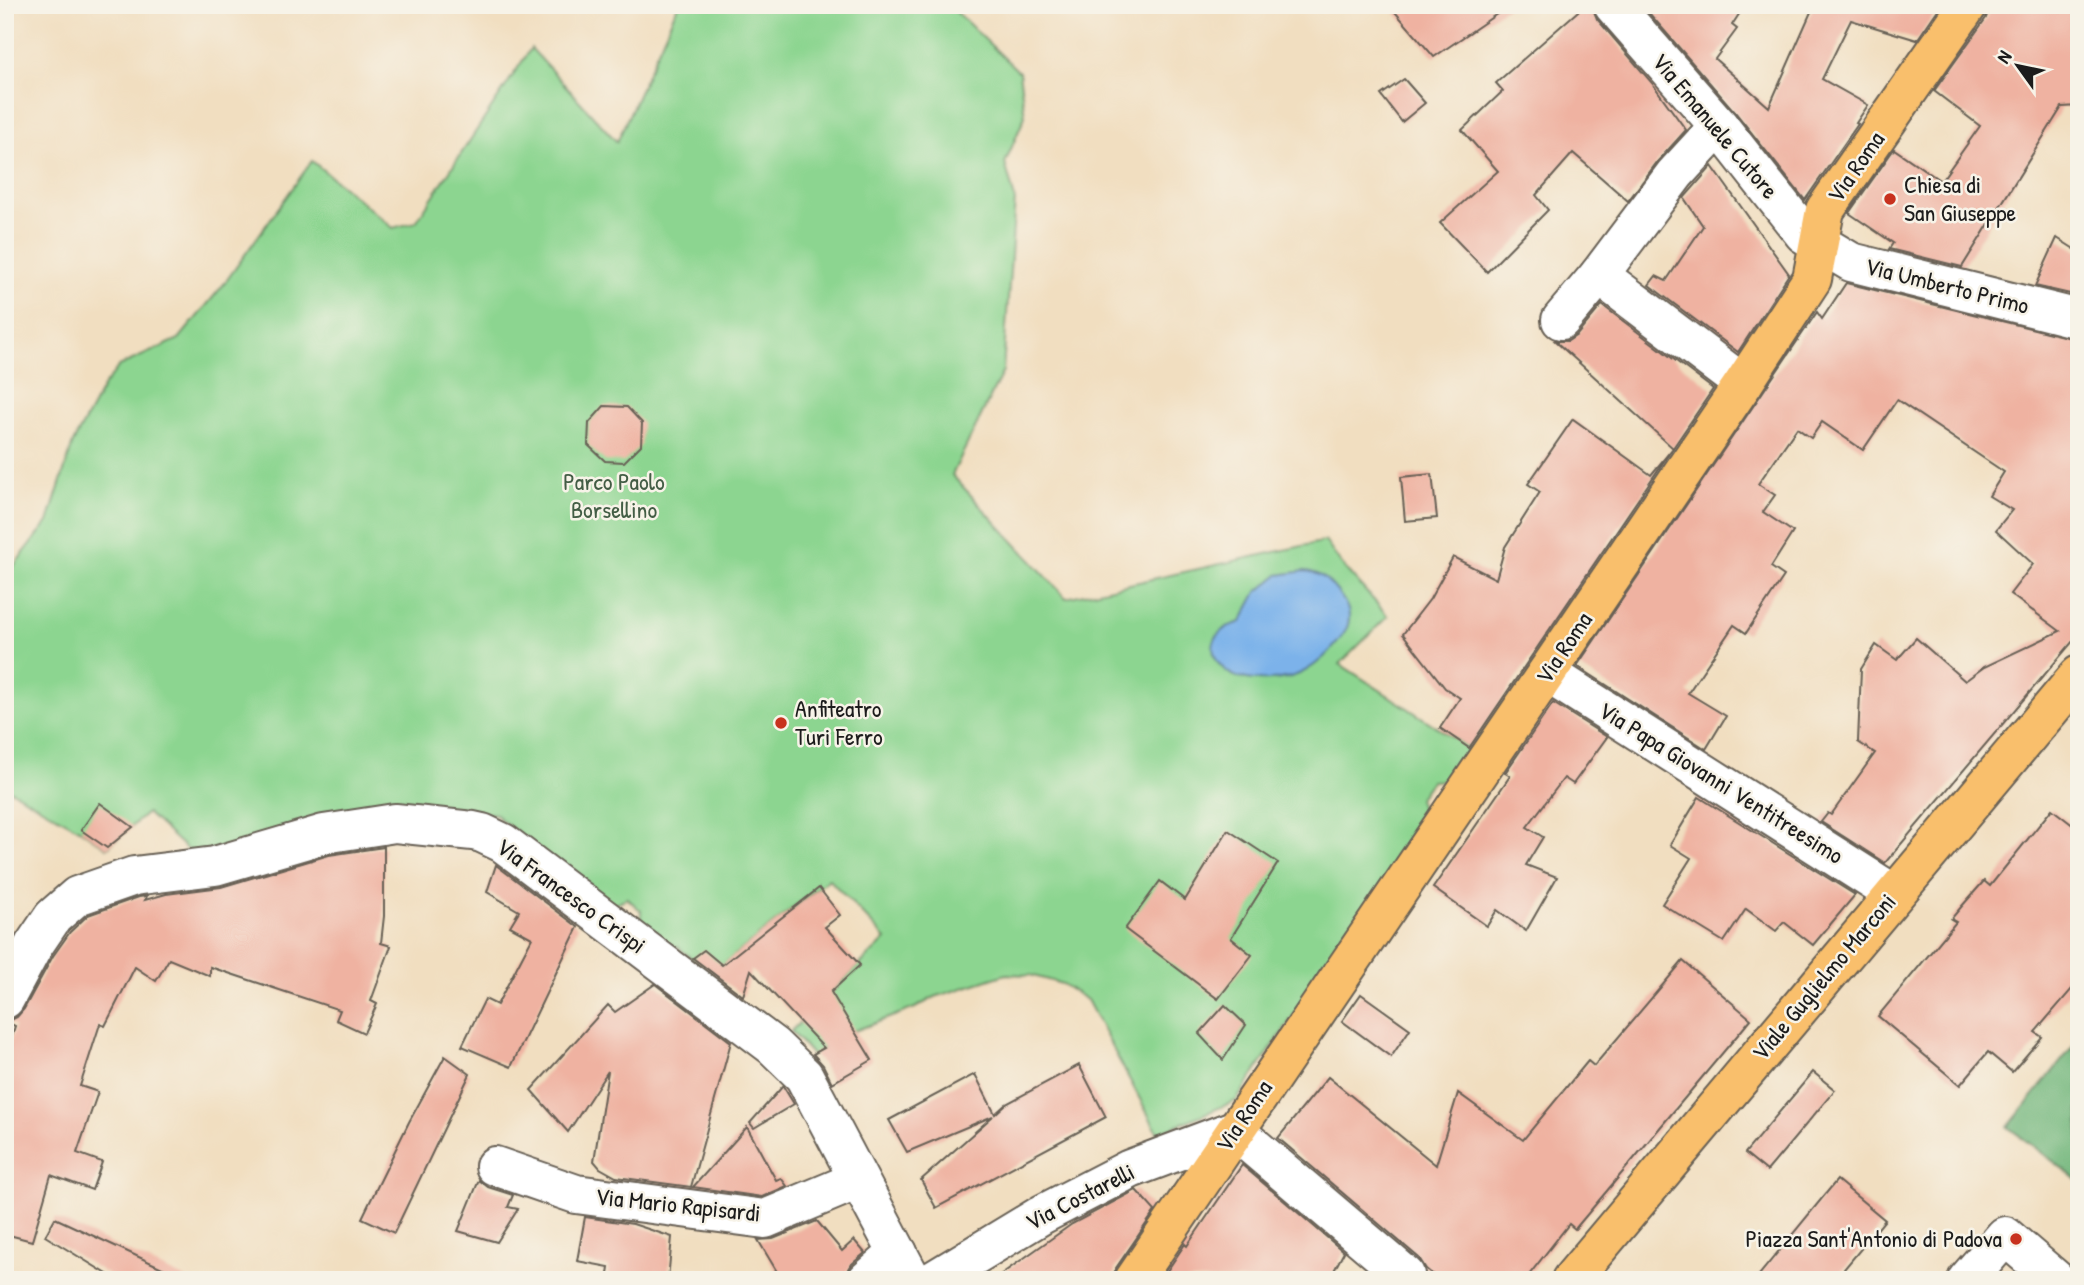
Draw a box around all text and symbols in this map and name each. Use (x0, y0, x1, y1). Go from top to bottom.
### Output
north arrow (1982, 32, 2052, 102)
text: N (1990, 45, 2017, 68)
street label: Via Emanuele Cutore (1645, 46, 1786, 205)
street label: Via Roma (1819, 124, 1891, 208)
place label: Chiesa di San Giuseppe (1904, 168, 2017, 228)
marker: Chiesa di San Giuseppe (1882, 191, 1898, 207)
street label: Via Umberto Primo (1862, 249, 2033, 321)
park label: Parco Paolo Borsellino (563, 465, 665, 525)
street label: Via Roma (1528, 605, 1599, 690)
place label: Anfiteatro Turi Ferro (795, 692, 883, 752)
street label: Via Papa Giovanni Ventitreesimo (1593, 694, 1850, 871)
marker: Anfiteatro Turi Ferro (773, 715, 789, 731)
street label: Via Francesco Crispi (490, 830, 653, 960)
street label: Viale Guglielmo Marconi (1744, 886, 1903, 1067)
street label: Via Roma (1208, 1073, 1279, 1158)
street label: Via Costarelli (1020, 1155, 1139, 1237)
street label: Via Mario Rapisardi (594, 1179, 762, 1229)
place label: Piazza Sant'Antonio di Padova (1746, 1222, 2002, 1254)
marker: Piazza Sant'Antonio di Padova (2008, 1231, 2024, 1247)

